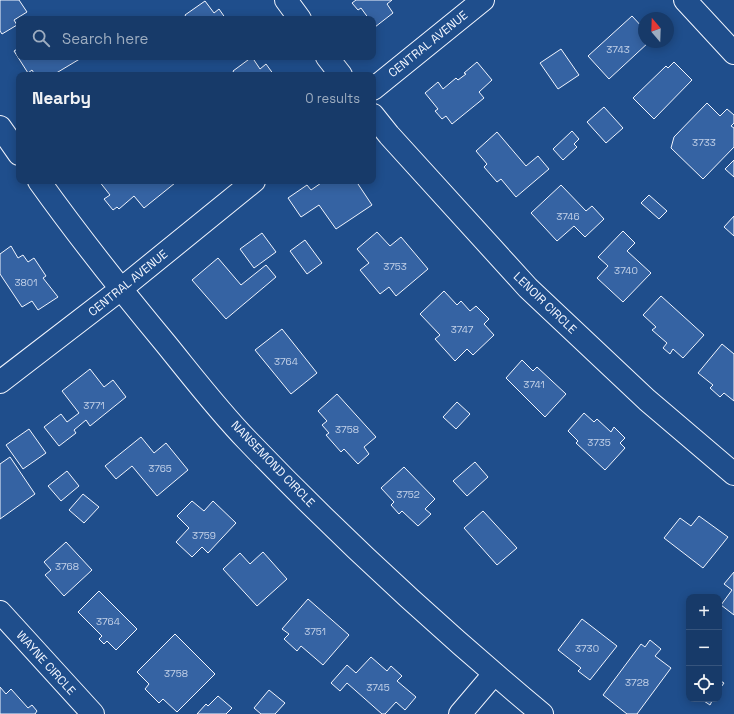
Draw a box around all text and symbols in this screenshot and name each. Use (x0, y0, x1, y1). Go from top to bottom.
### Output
street label: CENTRAL AVENUE (385, 7, 471, 81)
north arrow (638, 12, 674, 48)
search box (16, 16, 376, 60)
icon: search (30, 27, 52, 49)
text: Search here (62, 29, 148, 48)
house number: 3743 (606, 43, 630, 56)
text: Nearby (32, 87, 91, 109)
text: 0 results (305, 90, 360, 107)
house number: 3733 (692, 136, 716, 149)
house number: 3746 (556, 210, 580, 223)
street label: CENTRAL AVENUE (85, 246, 171, 320)
house number: 3753 (383, 260, 407, 273)
house number: 3740 (614, 264, 638, 277)
street label: LENOIR CIRCLE (510, 269, 580, 337)
house number: 3801 (15, 276, 37, 289)
house number: 3747 (451, 323, 474, 336)
house number: 3764 (274, 355, 298, 368)
house number: 3741 (523, 378, 545, 391)
house number: 3771 (83, 399, 105, 412)
street label: NANSEMOND CIRCLE (228, 417, 319, 511)
house number: 3758 (335, 423, 359, 436)
house number: 3735 (587, 436, 611, 449)
house number: 3765 (148, 462, 172, 475)
house number: 3752 (396, 488, 420, 501)
house number: 3759 (192, 529, 216, 542)
house number: 3768 (55, 560, 79, 573)
map controls (686, 594, 722, 702)
button: + (686, 594, 722, 630)
house number: 3764 (96, 615, 120, 628)
house number: 3751 (304, 625, 326, 638)
street label: WAYNE CIRCLE (13, 627, 79, 699)
button: − (686, 630, 722, 666)
house number: 3730 (575, 642, 599, 655)
button: locate (686, 666, 722, 702)
house number: 3758 (164, 667, 188, 680)
house number: 3728 (625, 676, 649, 689)
house number: 3745 (366, 681, 390, 694)

